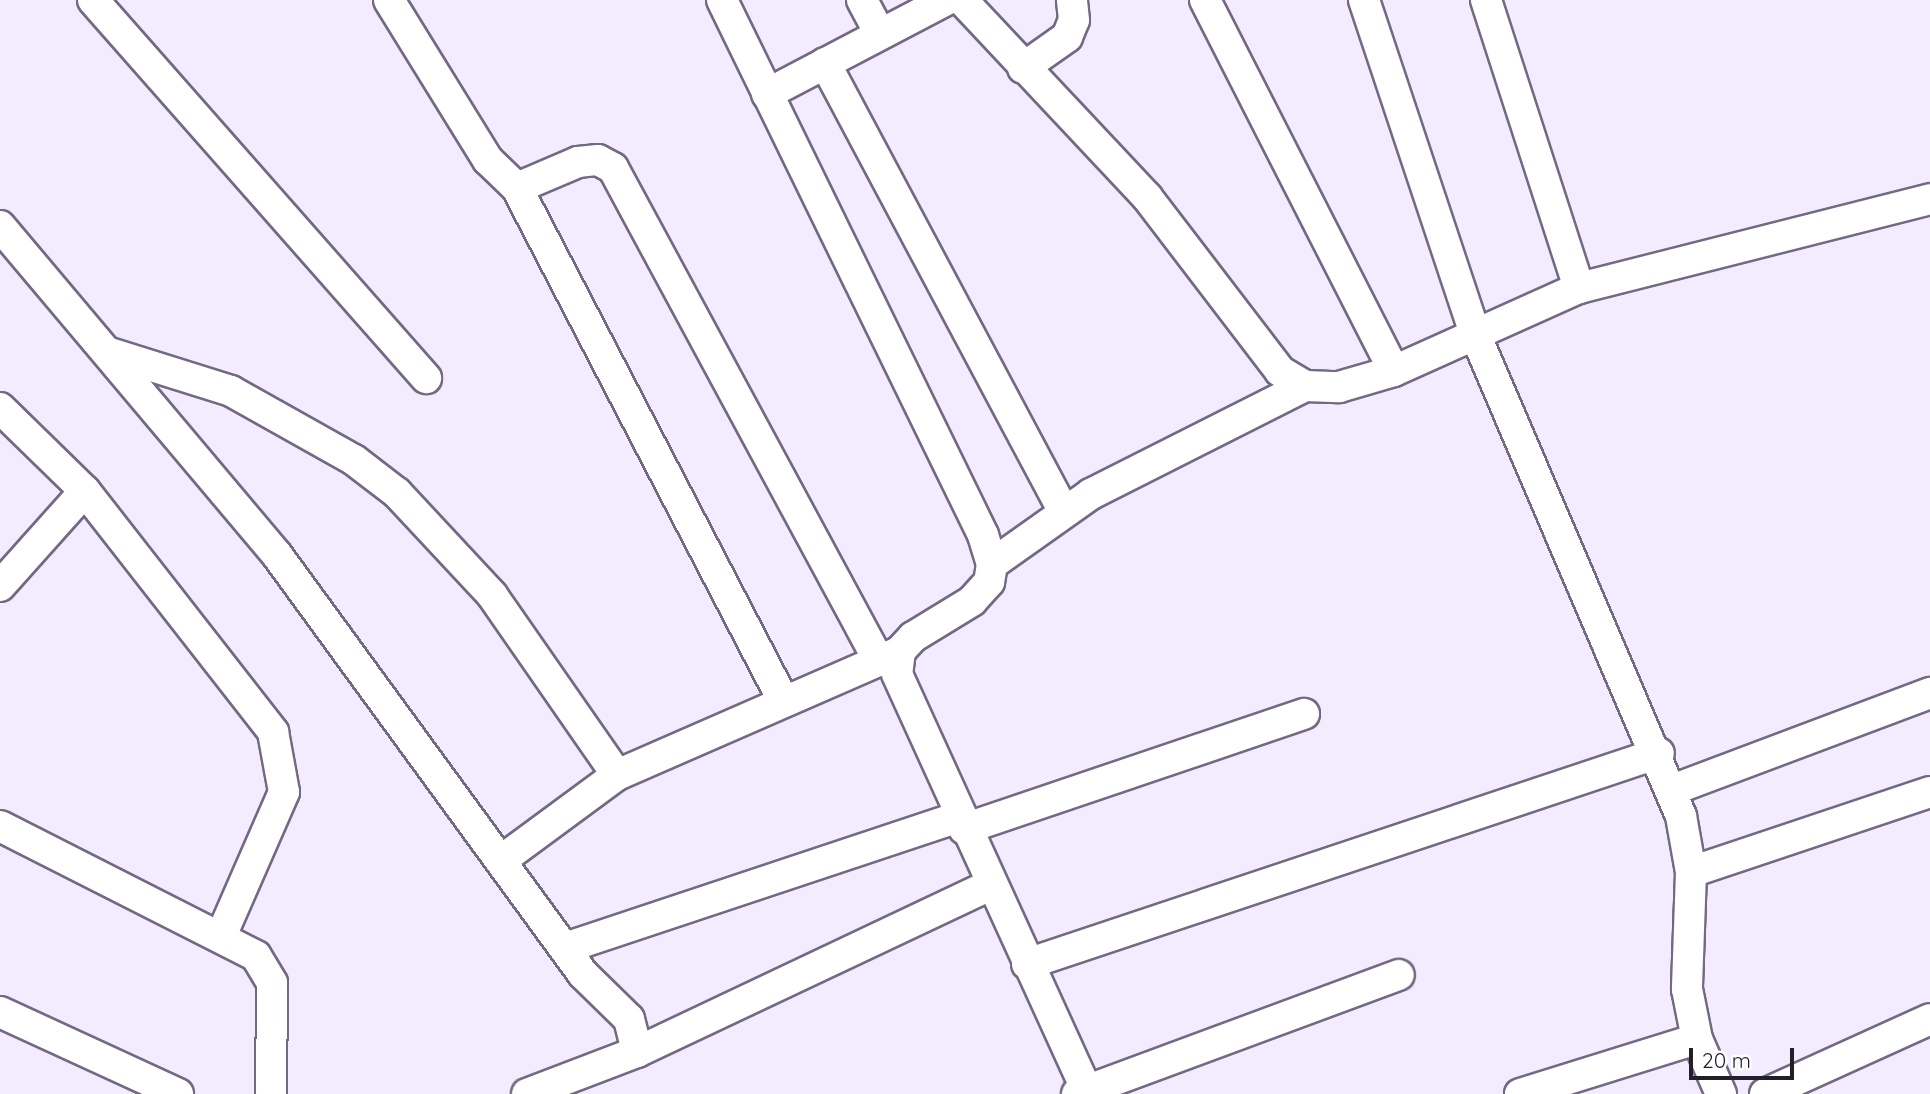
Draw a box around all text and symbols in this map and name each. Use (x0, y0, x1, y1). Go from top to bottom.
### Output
scale bar (1692, 1034, 1797, 1078)
text: 20 m (1702, 1047, 1751, 1073)

